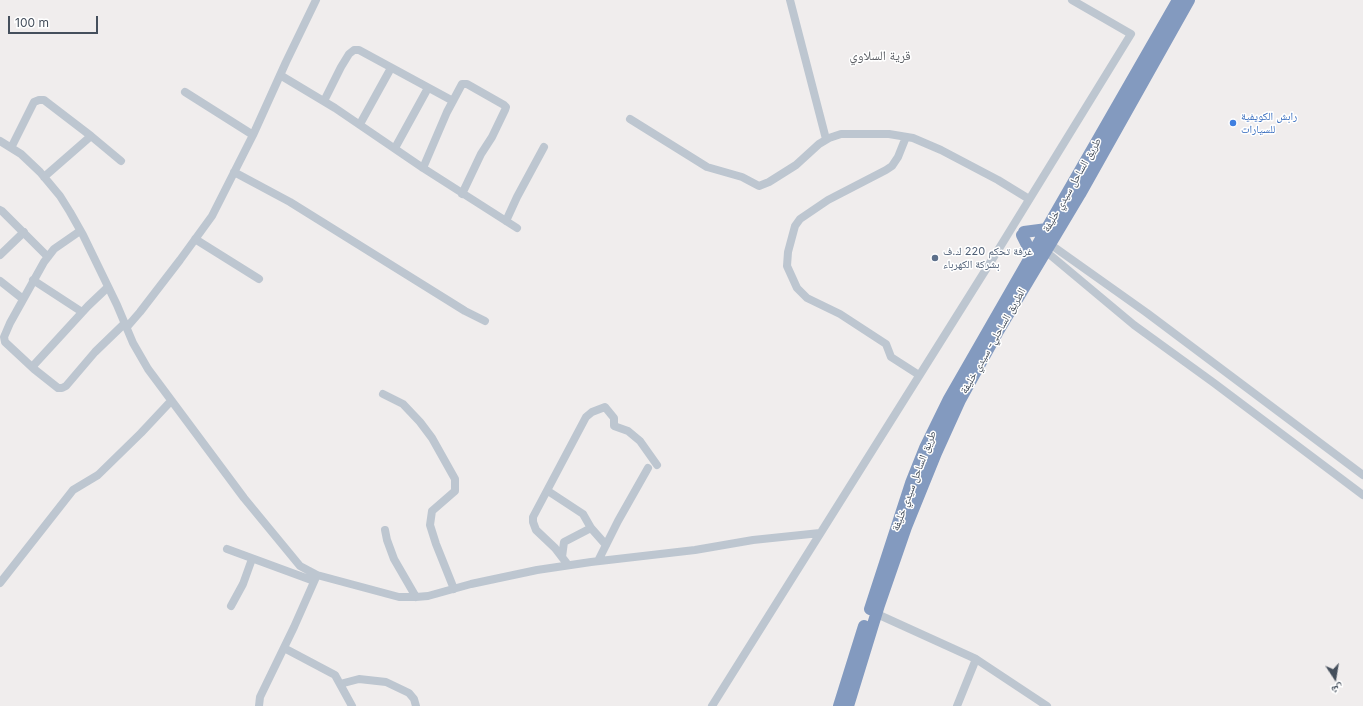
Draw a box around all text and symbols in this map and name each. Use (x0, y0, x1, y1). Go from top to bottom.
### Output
scale bar (10, 8, 100, 34)
text: 100 m (15, 15, 49, 30)
district label: قرية السلاوي (849, 48, 911, 64)
place label: رابش الكويفية للسيارات (1241, 110, 1297, 136)
marker: رابش الكويفية للسيارات (1228, 118, 1238, 128)
street label: طريق الساحل سيدي خليفة (1040, 136, 1104, 234)
place label: غرفة تحكم 220 ك.ف بشركة الكهرباء (943, 245, 1033, 271)
marker: غرفة تحكم 220 ك.ف بشركة الكهرباء (930, 253, 940, 263)
street label: الطريق الساحلي- سيدي خليفة (957, 286, 1029, 396)
street label: طريق الساحل سيدي خليفة (889, 429, 939, 533)
north arrow (1315, 658, 1355, 698)
text: ش (1330, 682, 1345, 698)

